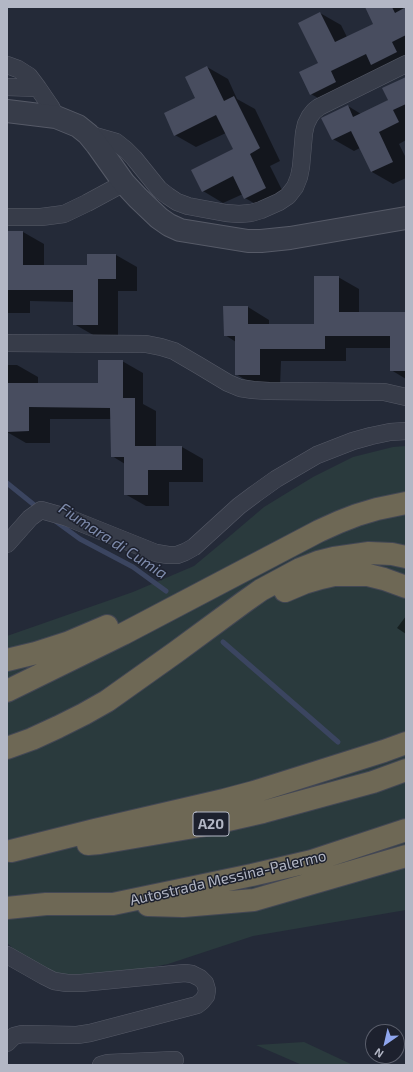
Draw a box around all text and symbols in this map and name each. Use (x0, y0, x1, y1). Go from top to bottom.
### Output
water label: Fiumara di Cumia (55, 499, 171, 583)
road number: A20 (193, 812, 229, 836)
street label: Autostrada Messina-Palermo (128, 847, 328, 909)
north arrow (365, 1024, 405, 1064)
text: N (372, 1046, 386, 1061)

